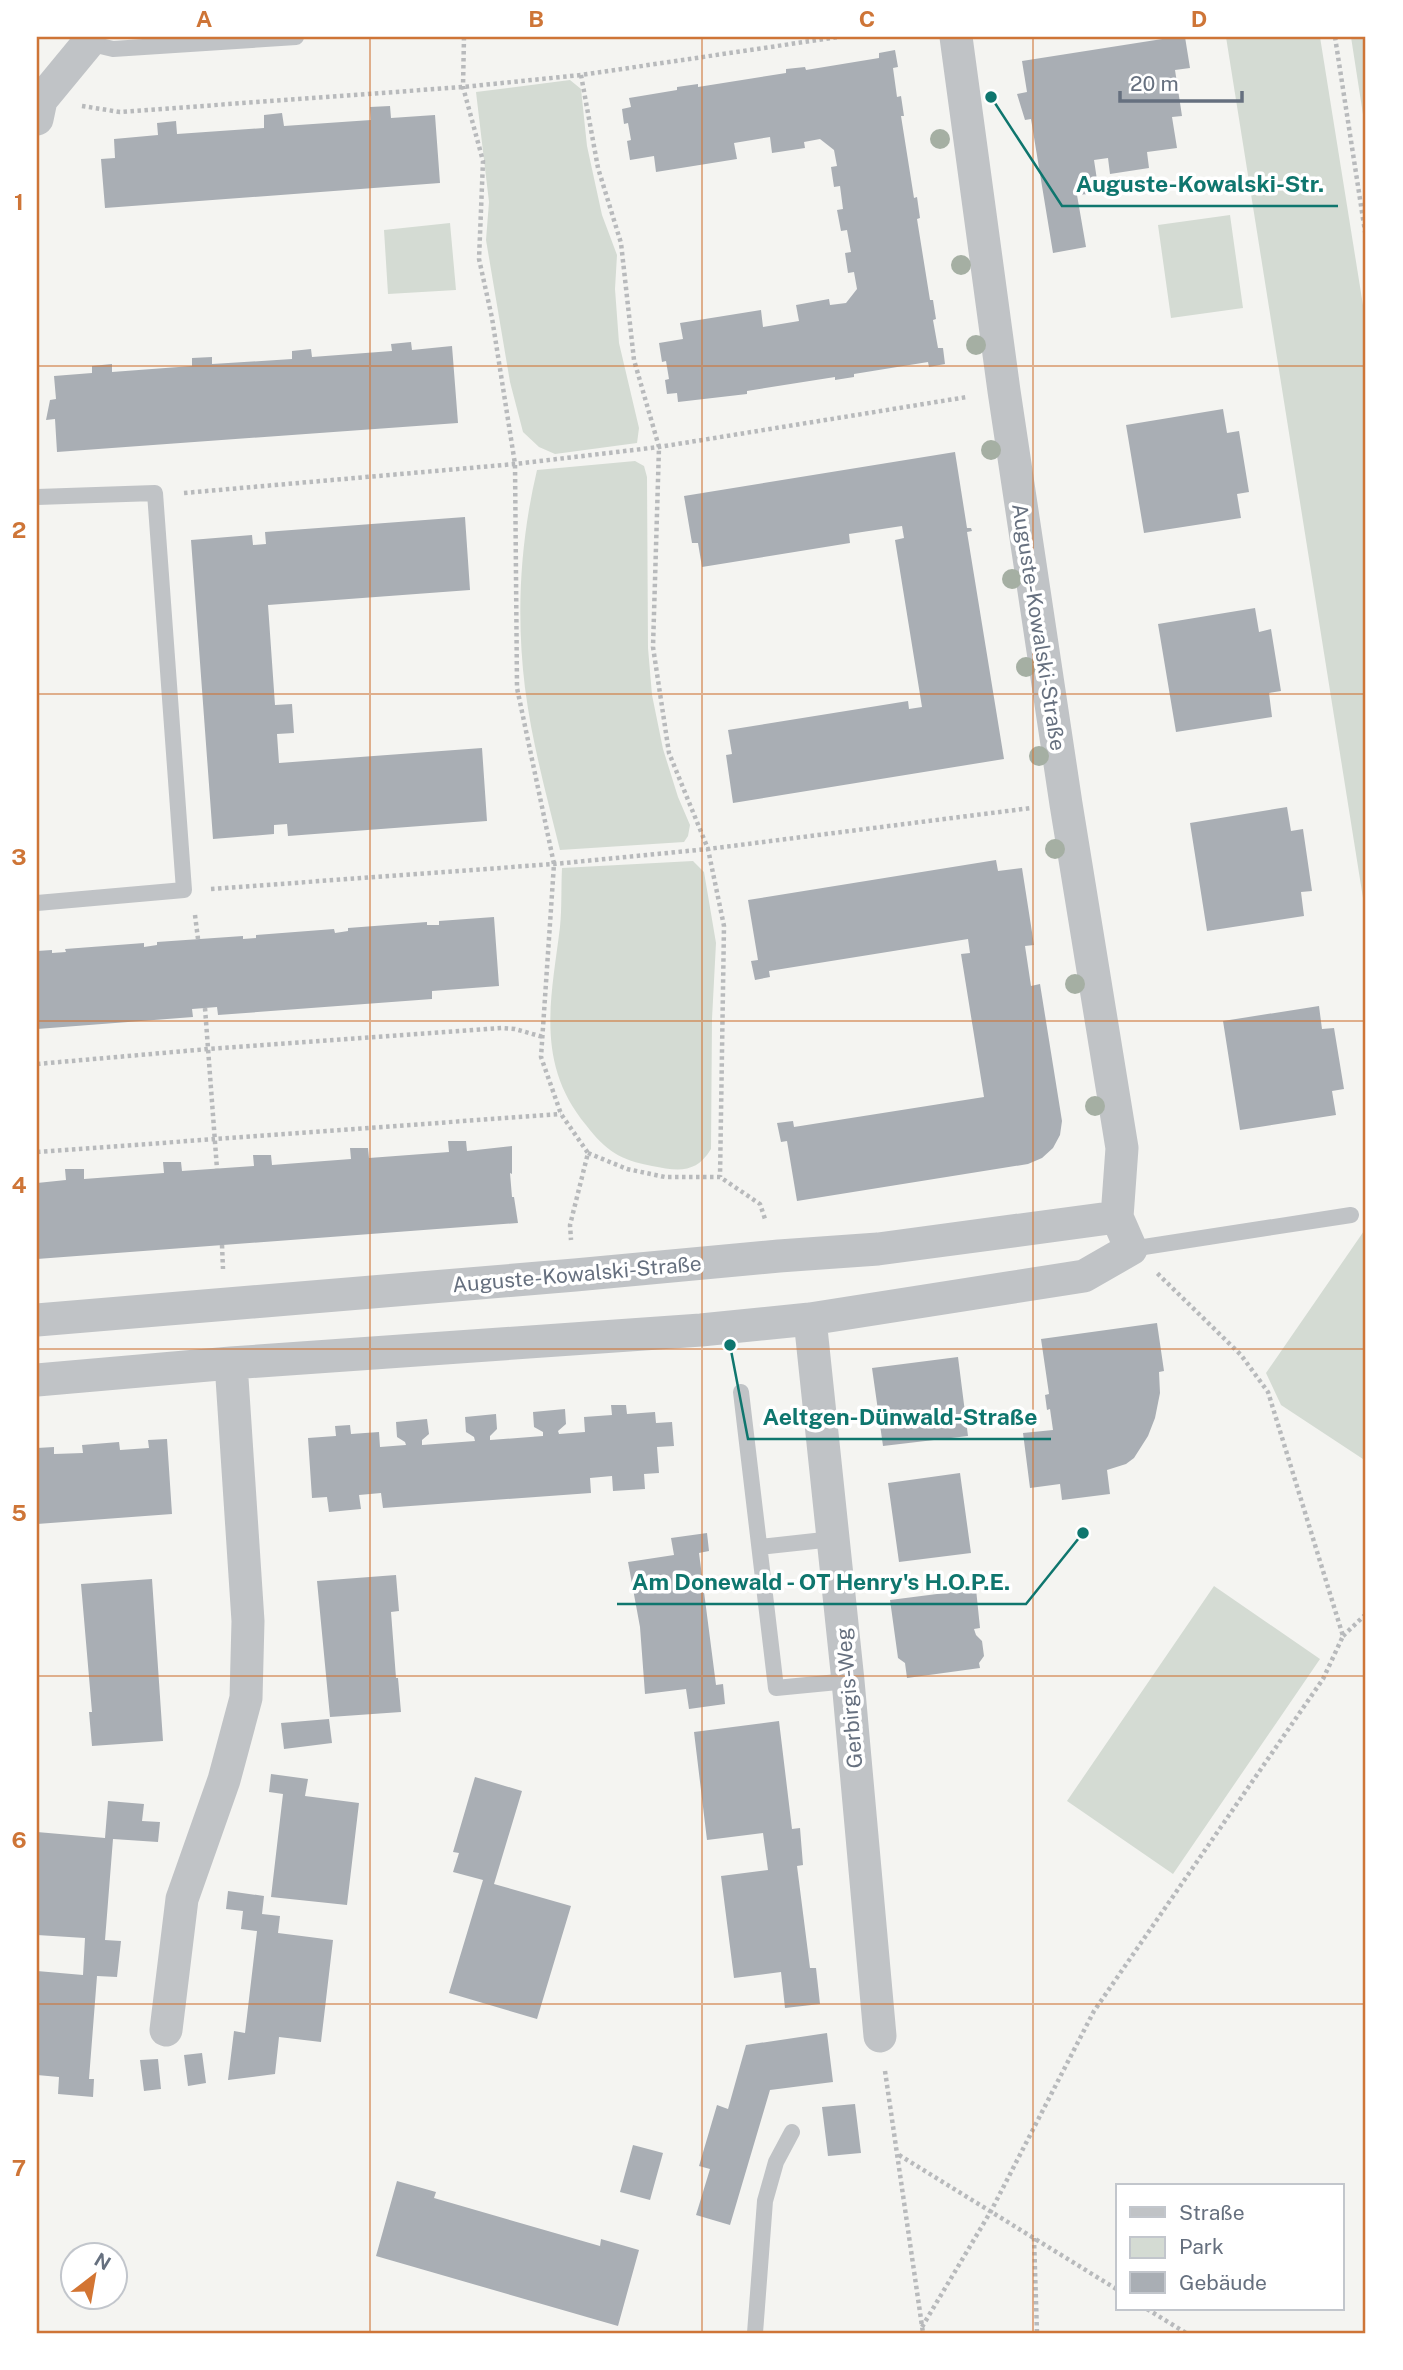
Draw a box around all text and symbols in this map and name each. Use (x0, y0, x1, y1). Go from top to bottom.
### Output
text: A (196, 5, 213, 32)
text: B (528, 5, 544, 32)
text: C (859, 5, 875, 32)
text: D (1191, 5, 1207, 32)
scale bar (1120, 60, 1242, 104)
text: 20 m (1130, 71, 1179, 96)
callout: Auguste-Kowalski-Str. (1062, 162, 1338, 206)
text: Auguste-Kowalski-Str. (1076, 170, 1324, 197)
text: 1 (14, 188, 24, 215)
street label: Auguste-Kowalski-Straße (1007, 502, 1071, 752)
text: 2 (12, 516, 26, 543)
text: 3 (11, 843, 27, 870)
text: 4 (11, 1171, 27, 1198)
street label: Auguste-Kowalski-Straße (451, 1251, 703, 1297)
callout: Aeltgen-Dünwald-Straße (748, 1395, 1051, 1439)
text: Aeltgen-Dünwald-Straße (763, 1403, 1038, 1430)
text: 5 (11, 1499, 27, 1526)
callout: Am Donewald - OT Henry's H.O.P.E. (617, 1560, 1026, 1604)
text: Am Donewald - OT Henry's H.O.P.E. (632, 1568, 1010, 1595)
street label: Gerbirgis-Weg (830, 1627, 868, 1769)
text: 6 (11, 1826, 27, 1853)
text: 7 (12, 2154, 26, 2181)
legend (1116, 2184, 1344, 2310)
text: Straße (1179, 2200, 1245, 2225)
text: Park (1179, 2234, 1224, 2259)
north arrow (60, 2240, 130, 2310)
text: N (91, 2248, 115, 2275)
text: Gebäude (1179, 2270, 1267, 2295)

